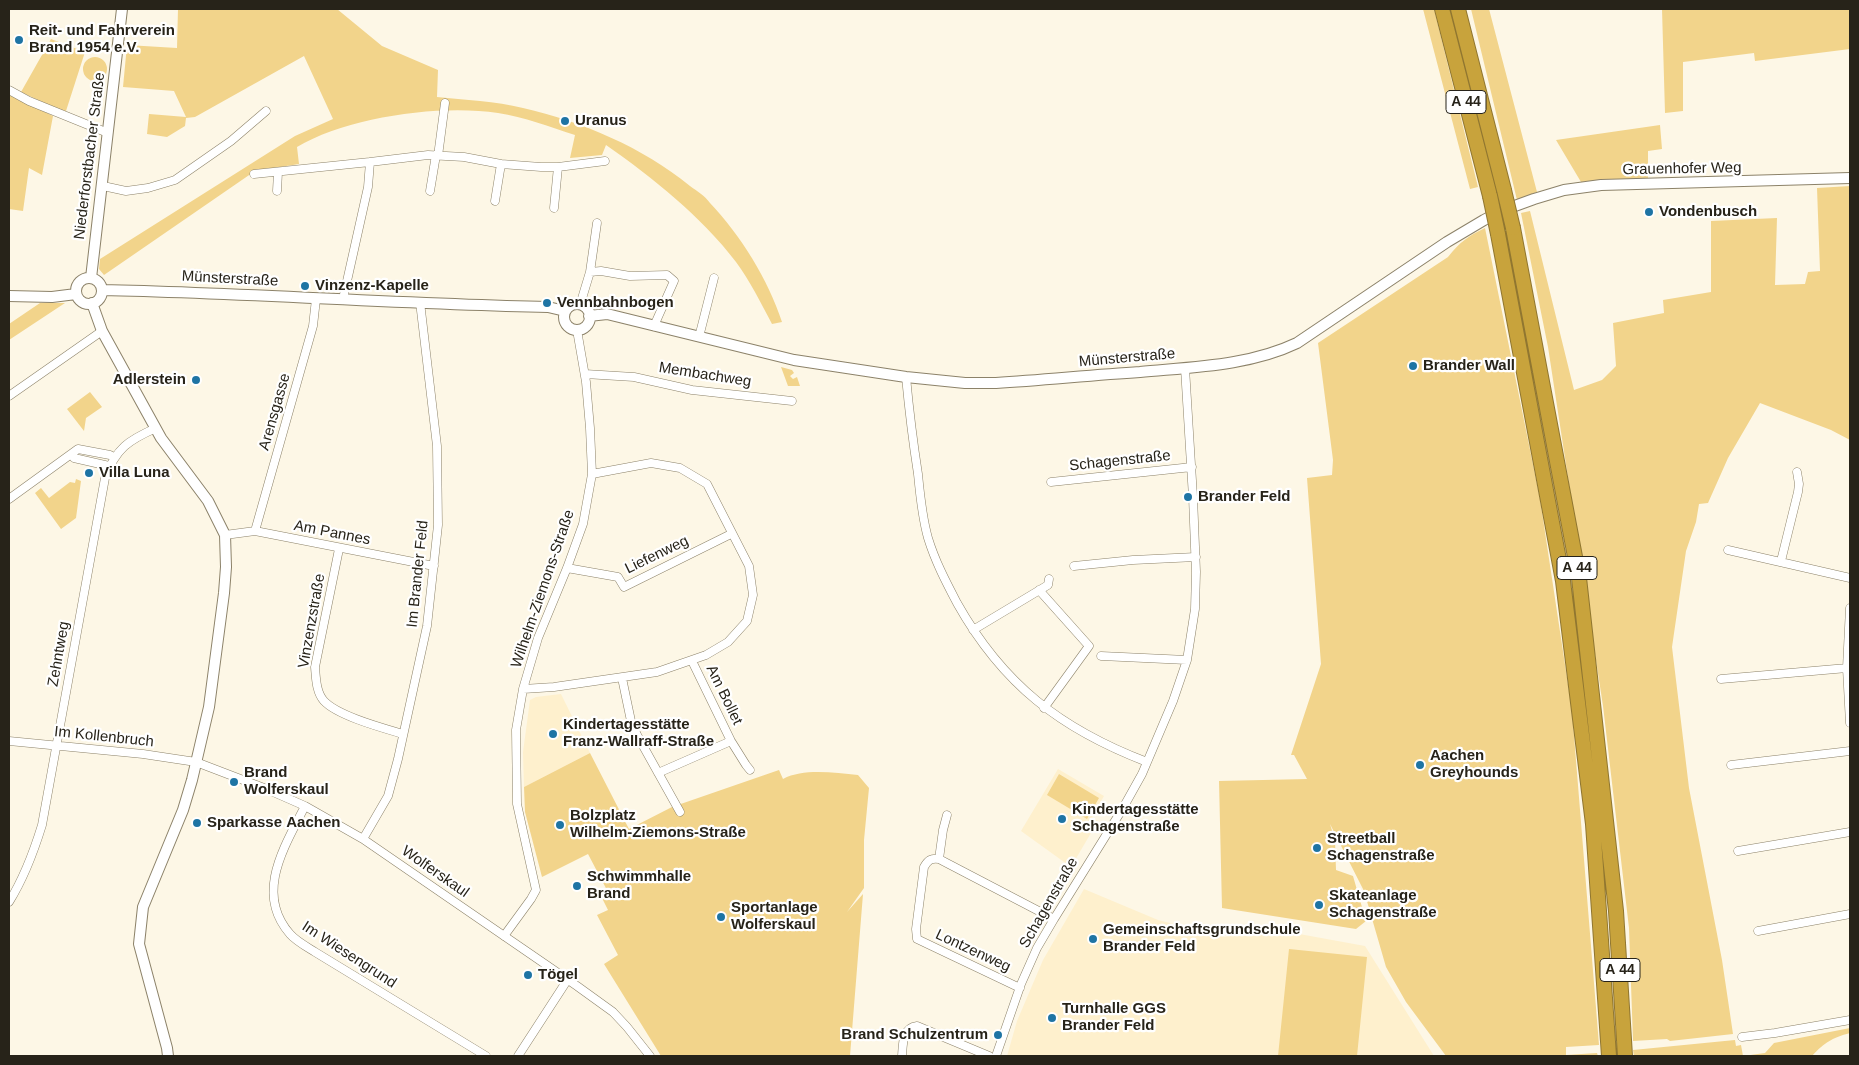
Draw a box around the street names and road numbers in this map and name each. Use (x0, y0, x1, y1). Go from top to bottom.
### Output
street label: Niederforstbacher Straße (71, 71, 109, 241)
road number: A 44 (1446, 90, 1486, 114)
street label: Grauenhofer Weg (1622, 159, 1742, 179)
street label: Münsterstraße (181, 267, 279, 291)
street label: Münsterstraße (1078, 345, 1176, 371)
street label: Membachweg (657, 359, 753, 391)
street label: Arensgasse (255, 371, 295, 453)
street label: Schagenstraße (1068, 447, 1172, 475)
street label: Wilhelm-Ziemons-Straße (507, 508, 579, 670)
street label: Am Pannes (292, 517, 372, 549)
street label: Im Brander Feld (403, 520, 433, 628)
street label: Liefenweg (622, 532, 692, 578)
road number: A 44 (1557, 556, 1597, 580)
street label: Vinzenzstraße (295, 572, 329, 670)
street label: Zehntweg (44, 620, 74, 688)
street label: Am Bollet (702, 662, 746, 728)
street label: Im Kollenbruch (53, 723, 155, 751)
street label: Wolferskaul (398, 842, 472, 902)
street label: Schagenstraße (1016, 854, 1082, 952)
street label: Im Wiesengrund (298, 918, 400, 992)
street label: Lontzenweg (933, 926, 1013, 976)
road number: A 44 (1600, 958, 1640, 982)

